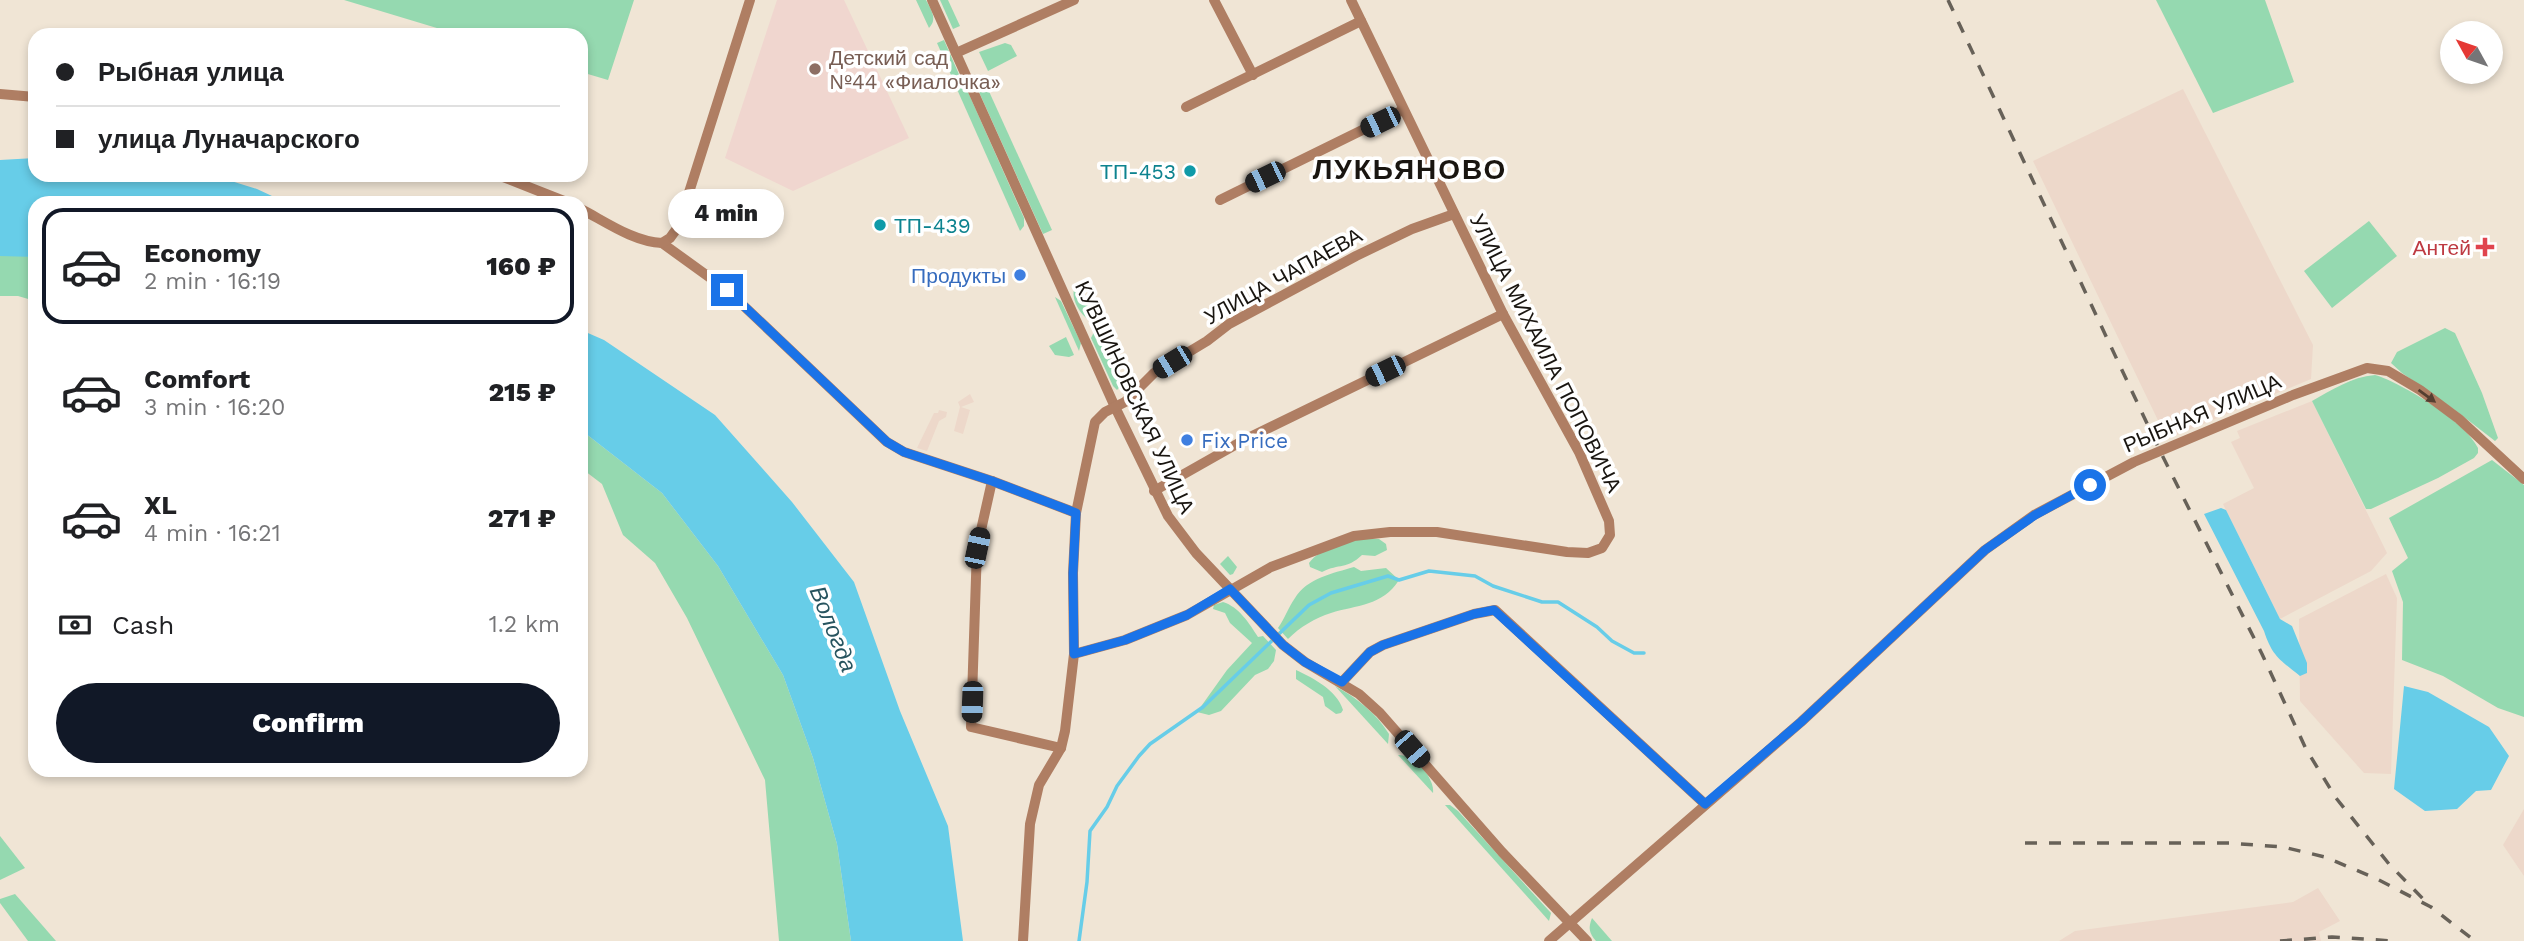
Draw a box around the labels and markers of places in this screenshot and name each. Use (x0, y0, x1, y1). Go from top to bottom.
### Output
place label: Детский сад №44 «Фиалочка» (829, 45, 1001, 94)
marker: Детский сад №44 «Фиалочка» (807, 61, 823, 77)
place label: ТП-453 (1100, 159, 1176, 184)
marker: ТП-453 (1182, 163, 1198, 179)
place label: ТП-439 (894, 213, 971, 238)
marker: ТП-439 (872, 217, 888, 233)
place label: Антей (2413, 235, 2471, 260)
marker: Антей (2477, 239, 2493, 255)
place label: Продукты (911, 263, 1006, 288)
marker: Продукты (1012, 267, 1028, 283)
place label: Fix Price (1201, 428, 1288, 453)
marker: Fix Price (1179, 432, 1195, 448)

